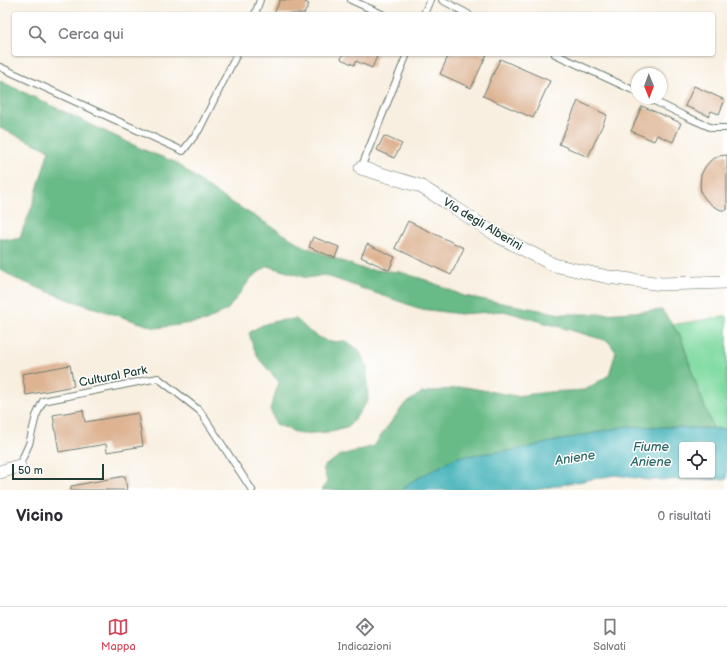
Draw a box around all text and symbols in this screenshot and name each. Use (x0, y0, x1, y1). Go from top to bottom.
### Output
search box (12, 12, 715, 56)
icon: search (26, 23, 48, 45)
text: Cerca qui (58, 25, 124, 44)
north arrow (631, 68, 667, 104)
street label: Via degli Alberini (440, 195, 526, 254)
street label: Cultural Park (78, 363, 149, 390)
water label: Fiume Aniene (630, 439, 672, 470)
map controls (679, 442, 715, 478)
button: locate (679, 442, 715, 478)
water label: Aniene (553, 447, 597, 469)
scale bar (12, 462, 104, 481)
text: 50 m (18, 464, 43, 477)
text: Vicino (16, 506, 63, 526)
text: 0 risultati (658, 508, 711, 524)
tab: Mappa (101, 616, 136, 653)
tab: Indicazioni (338, 616, 391, 653)
tab: Salvati (593, 616, 626, 653)

